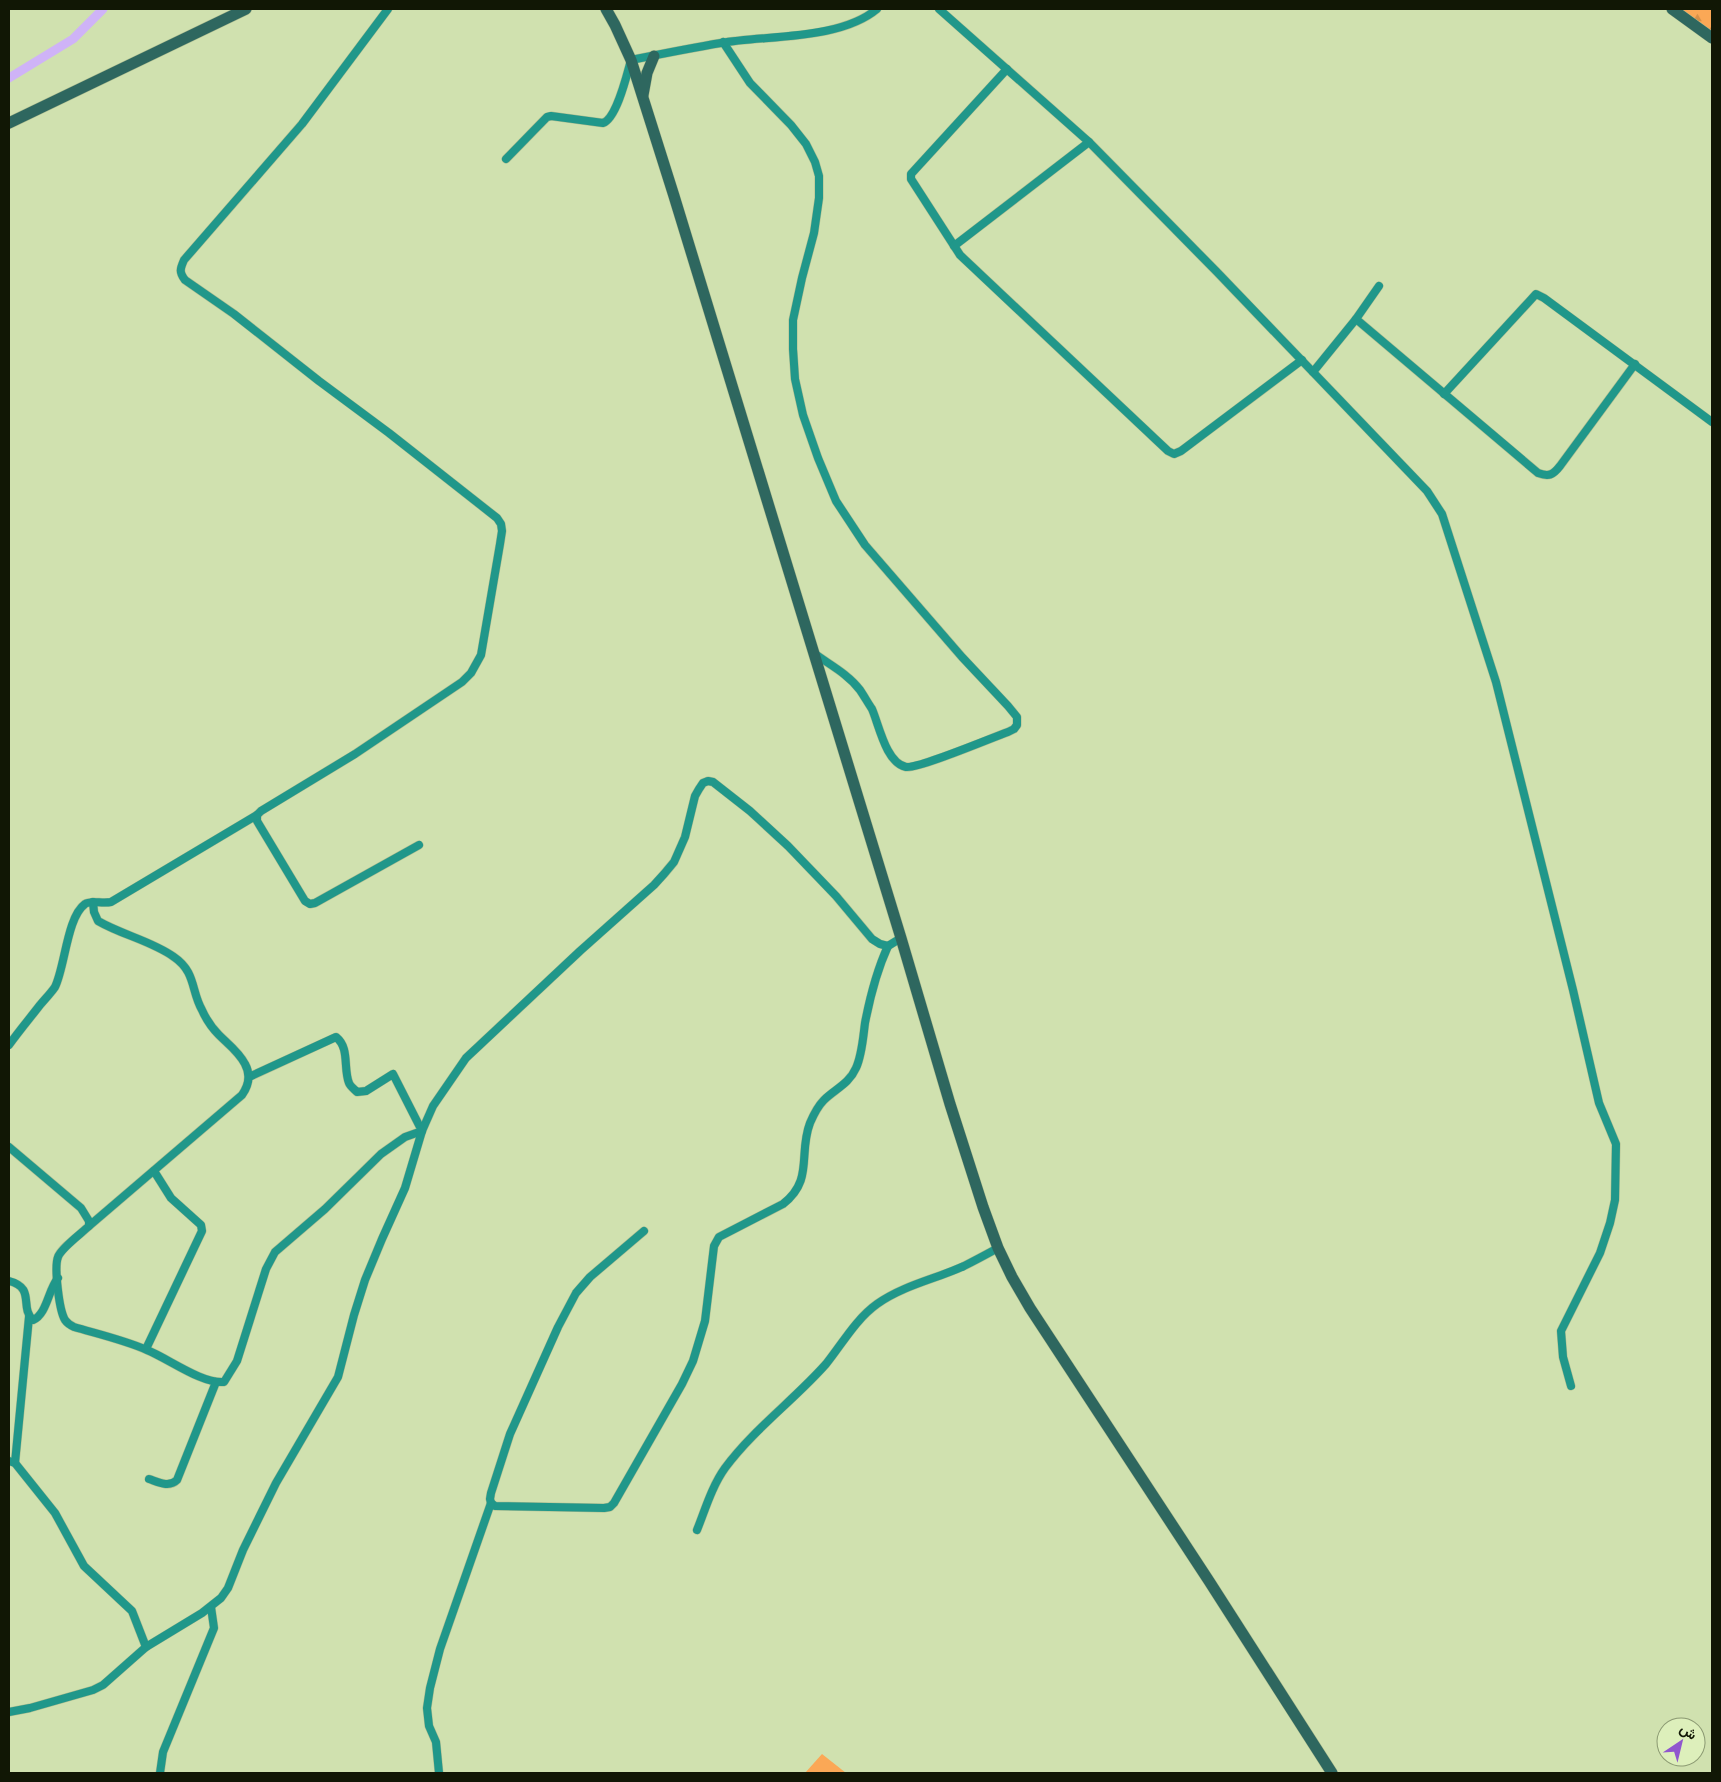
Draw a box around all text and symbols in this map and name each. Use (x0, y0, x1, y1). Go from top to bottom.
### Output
north arrow (1656, 1717, 1706, 1767)
text: ش (1676, 1719, 1701, 1744)

